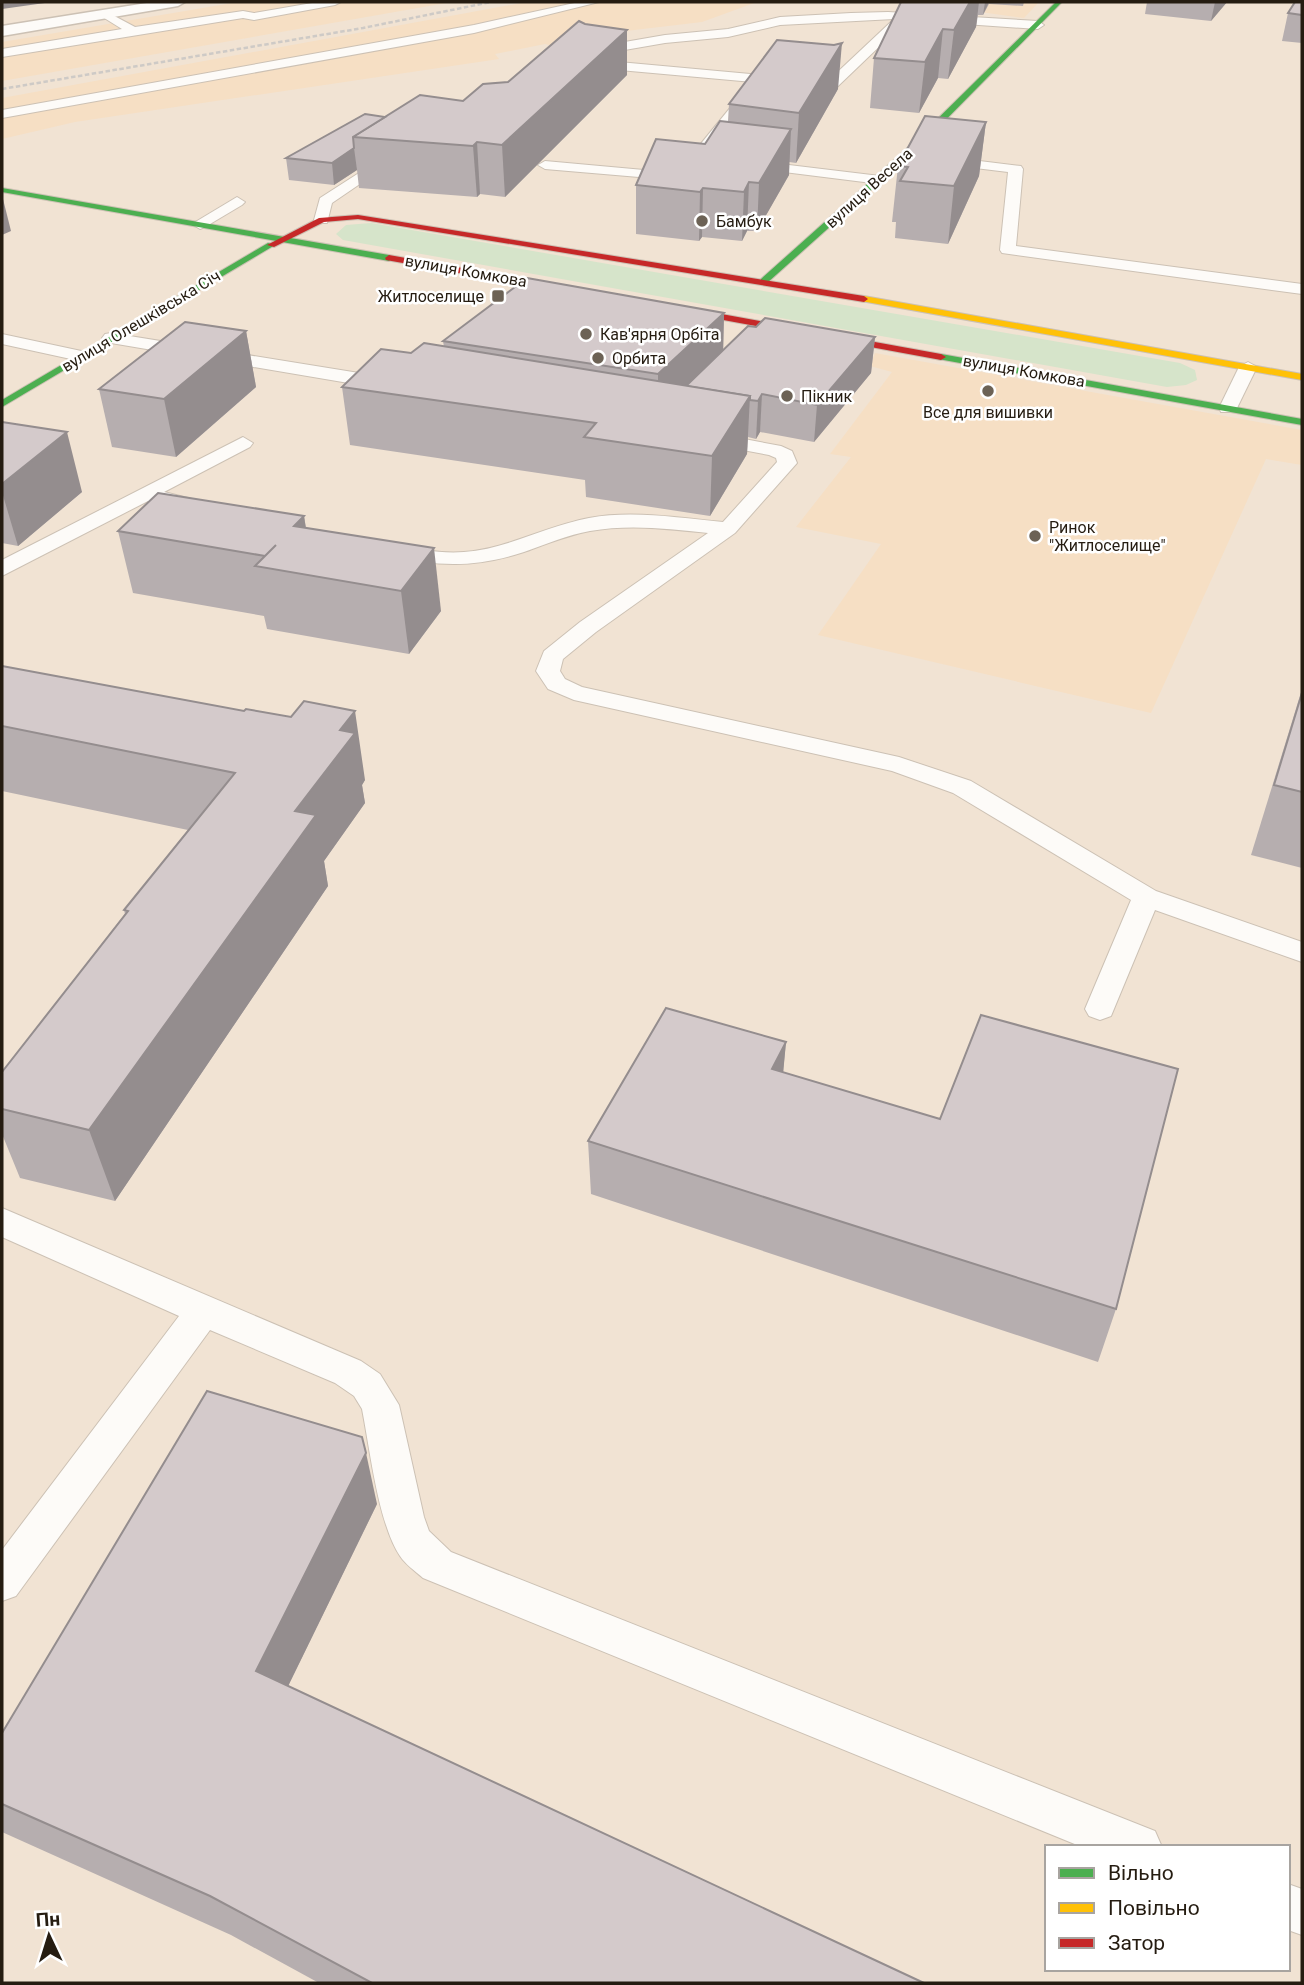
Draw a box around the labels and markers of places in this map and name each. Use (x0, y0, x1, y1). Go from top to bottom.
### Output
place label: Бамбук (716, 212, 772, 231)
marker: Бамбук (694, 213, 710, 229)
place label: Житлоселище (378, 287, 484, 306)
marker: Житлоселище (490, 288, 506, 304)
place label: Кав'ярня Орбіта (600, 325, 720, 344)
marker: Кав'ярня Орбіта (578, 326, 594, 342)
place label: Орбита (612, 349, 666, 368)
marker: Орбита (590, 350, 606, 366)
marker: Все для вишивки (980, 383, 996, 399)
place label: Пікник (801, 387, 852, 406)
marker: Пікник (779, 388, 795, 404)
place label: Все для вишивки (923, 403, 1053, 422)
place label: Ринок "Житлоселище" (1049, 518, 1166, 555)
marker: Ринок "Житлоселище" (1027, 528, 1043, 544)

